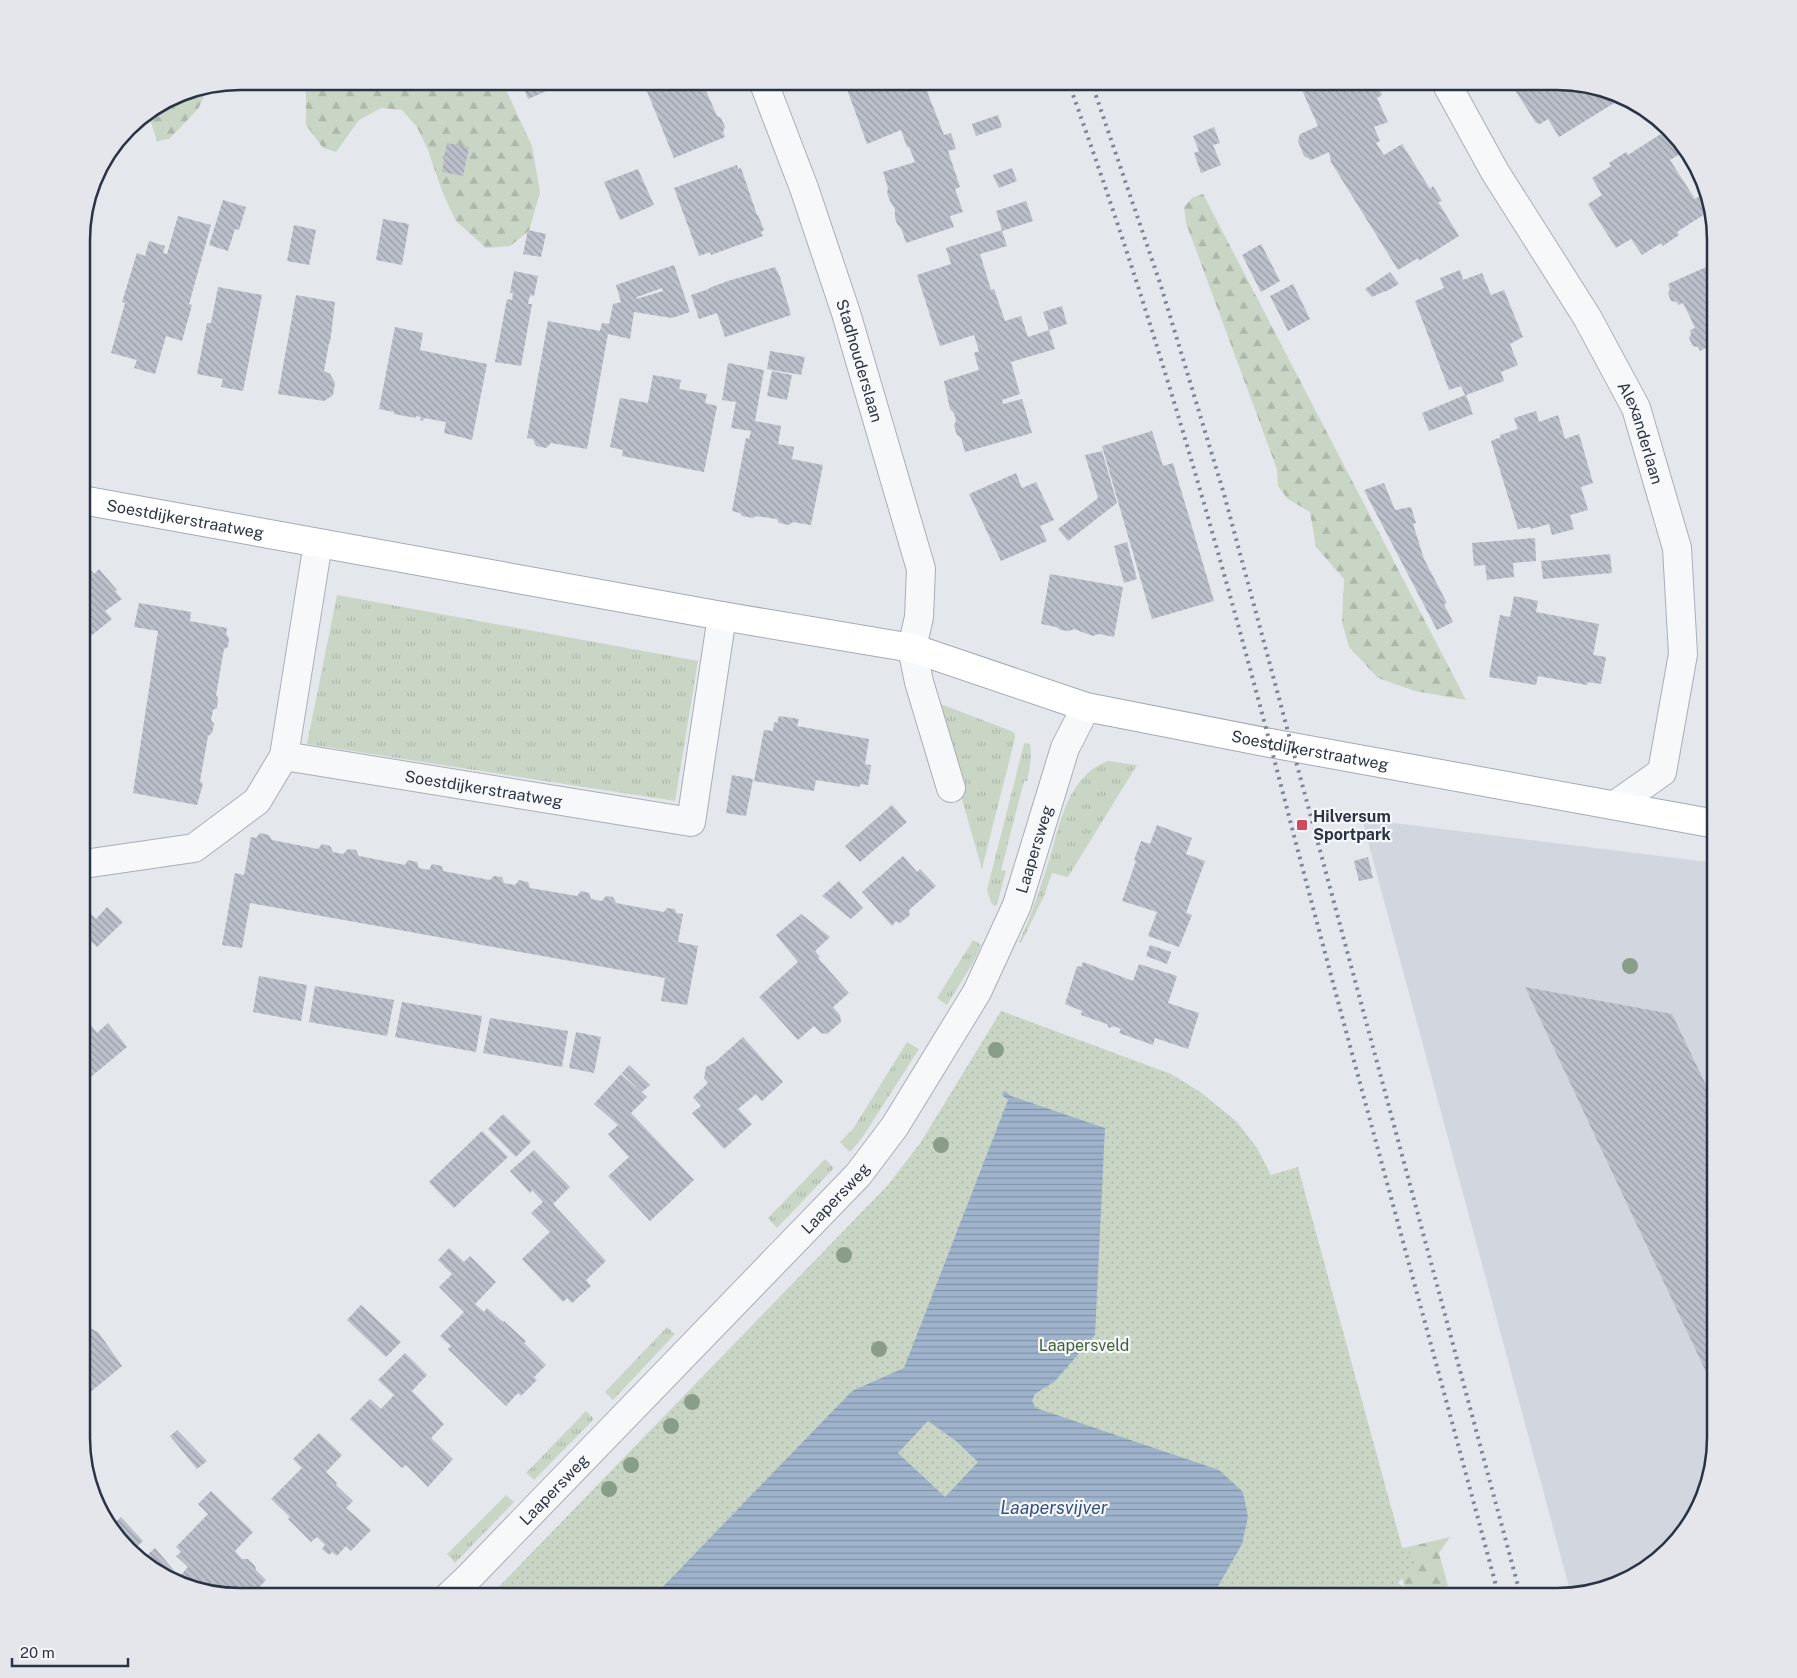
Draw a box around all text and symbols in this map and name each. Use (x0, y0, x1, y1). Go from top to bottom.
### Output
street label: Stadhouderslaan (832, 297, 886, 424)
street label: Alexanderlaan (1614, 378, 1667, 487)
street label: Soestdijkerstraatweg (105, 496, 265, 543)
street label: Soestdijkerstraatweg (1230, 727, 1390, 774)
street label: Soestdijkerstraatweg (403, 767, 564, 811)
street label: Laapersweg (1012, 803, 1057, 896)
place label: Hilversum Sportpark (1313, 807, 1391, 844)
marker: Hilversum Sportpark (1295, 818, 1309, 832)
street label: Laapersweg (797, 1159, 874, 1238)
park label: Laapersveld (1039, 1336, 1129, 1355)
street label: Laapersweg (516, 1450, 593, 1529)
water label: Laapersvijver (1000, 1497, 1108, 1518)
scale bar (12, 1636, 129, 1668)
text: 20 m (20, 1644, 55, 1661)

